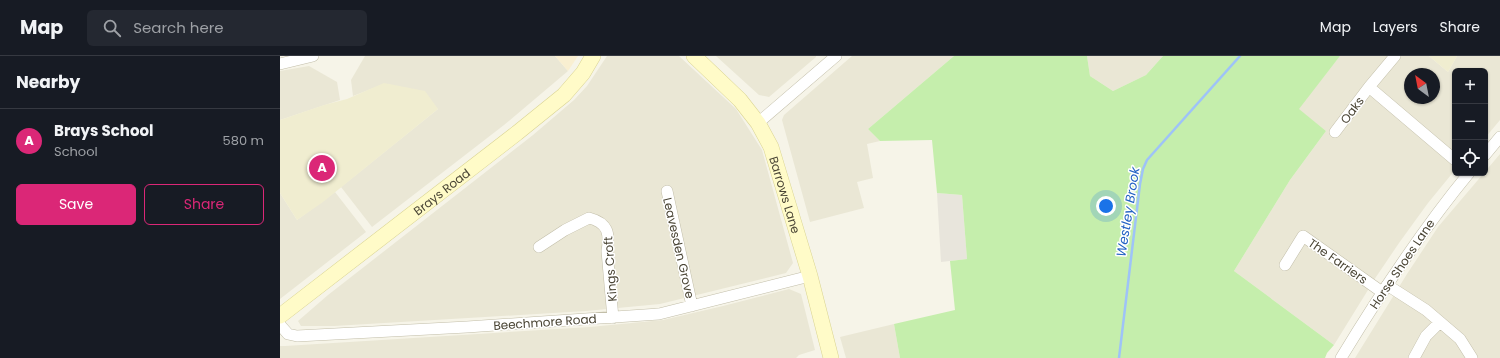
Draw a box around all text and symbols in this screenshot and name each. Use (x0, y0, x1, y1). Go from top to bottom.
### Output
search box (87, 10, 367, 46)
text: Map (20, 14, 63, 41)
icon: search (101, 17, 123, 39)
text: Search here (133, 17, 224, 38)
text: Map (1320, 17, 1351, 37)
text: Layers (1373, 17, 1417, 37)
text: Share (1439, 17, 1480, 37)
north arrow (1404, 68, 1440, 104)
map controls (1452, 68, 1488, 176)
button: + (1452, 68, 1488, 104)
text: Nearby (16, 70, 80, 94)
street label: Oaks (1336, 93, 1368, 127)
button: − (1452, 104, 1488, 140)
text: Brays School (54, 120, 153, 141)
text: A (24, 131, 34, 150)
text: 580 m (223, 131, 264, 150)
button: locate (1452, 140, 1488, 176)
text: School (54, 142, 98, 161)
pin: A (309, 153, 335, 183)
street label: Barrows Lane (766, 154, 805, 235)
street label: Brays Road (410, 164, 473, 219)
water label: Westley Brook (1112, 164, 1145, 258)
button: Save (16, 184, 136, 225)
button: Share (144, 184, 264, 225)
street label: Leavesden Grove (659, 196, 699, 300)
your location (1096, 196, 1116, 216)
street label: Horse Shoes Lane (1366, 216, 1438, 312)
street label: The Farriers (1305, 234, 1371, 288)
street label: Kings Croft (599, 236, 621, 302)
street label: Beechmore Road (493, 310, 597, 334)

